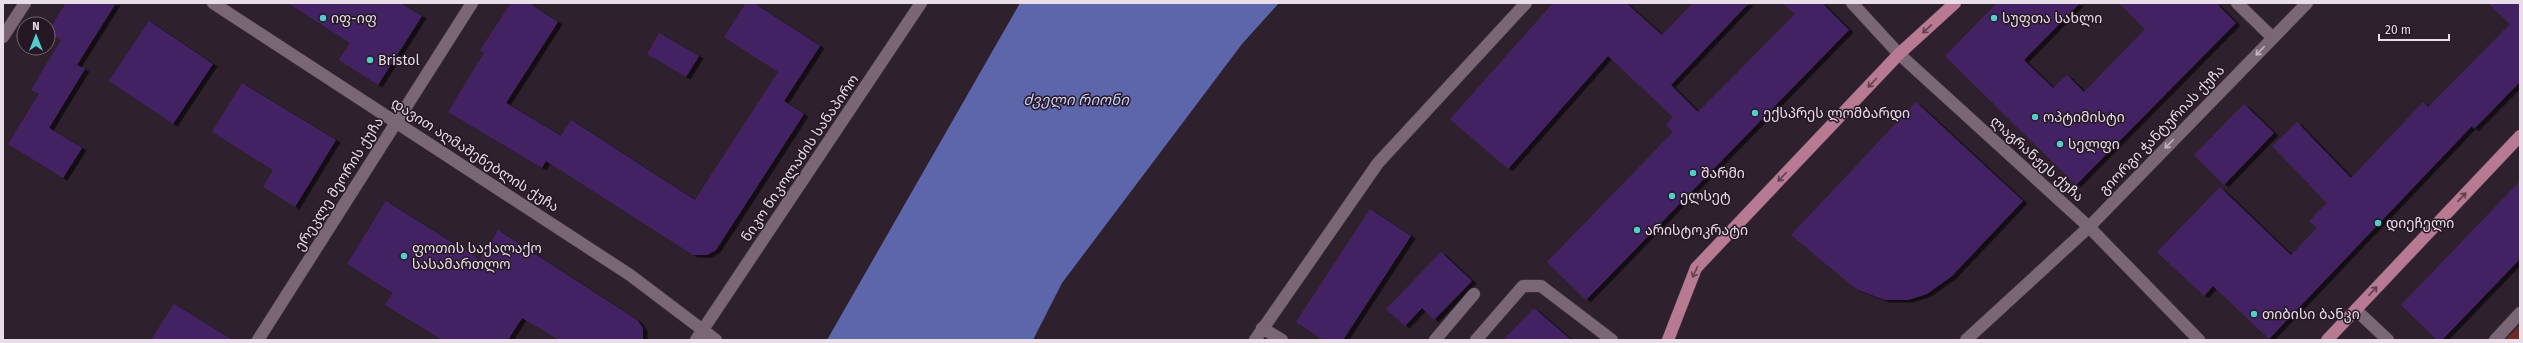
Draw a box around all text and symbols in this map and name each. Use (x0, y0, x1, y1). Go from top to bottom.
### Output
place label: იფ-იფ (331, 10, 377, 27)
place label: სუფთა სახლი (2002, 10, 2102, 27)
marker: იფ-იფ (318, 13, 328, 23)
marker: სუფთა სახლი (1989, 13, 1999, 23)
north arrow (16, 16, 56, 56)
scale bar (2379, 16, 2449, 42)
text: N (32, 20, 40, 33)
text: 20 m (2385, 23, 2411, 37)
one-way arrow (1922, 24, 1932, 33)
one-way arrow (2255, 46, 2265, 56)
place label: Bristol (378, 52, 420, 69)
marker: Bristol (365, 55, 375, 65)
street label: გიორგი ჭანტურიას ქუჩა (2096, 62, 2228, 198)
street label: ნიკო ნიკოლაძის სანაპირო (738, 71, 862, 245)
one-way arrow (1867, 78, 1877, 88)
water label: ძველი რიონი (1023, 91, 1130, 109)
street label: დავით აღმაშენებლის ქუჩა (388, 94, 562, 216)
place label: ექსპრეს ლომბარდი (1763, 105, 1910, 122)
marker: ექსპრეს ლომბარდი (1750, 108, 1760, 118)
place label: ოპტიმისტი (2043, 109, 2125, 126)
marker: ოპტიმისტი (2030, 112, 2040, 122)
street label: ლაგრანჟეს ქუჩა (1987, 113, 2087, 205)
street label: ერეკლე მეორის ქუჩა (291, 114, 387, 254)
place label: სელფი (2068, 136, 2120, 153)
marker: სელფი (2055, 139, 2065, 149)
one-way arrow (2164, 139, 2174, 149)
place label: შარმი (1701, 165, 1745, 182)
marker: შარმი (1688, 168, 1698, 178)
one-way arrow (1778, 172, 1787, 182)
place label: ელსეტ (1680, 188, 1731, 205)
marker: ელსეტ (1667, 191, 1677, 201)
one-way arrow (2457, 192, 2467, 202)
place label: დიეჩელი (2386, 215, 2454, 232)
marker: დიეჩელი (2373, 218, 2383, 228)
place label: არისტოკრატი (1645, 222, 1748, 239)
marker: არისტოკრატი (1632, 225, 1642, 235)
place label: ფოთის საქალაქო სასამართლო (412, 240, 542, 273)
marker: ფოთის საქალაქო სასამართლო (399, 251, 409, 261)
one-way arrow (1691, 266, 1698, 278)
one-way arrow (2368, 286, 2378, 296)
place label: თიბისი ბანკი (2262, 306, 2360, 323)
marker: თიბისი ბანკი (2249, 309, 2259, 319)

